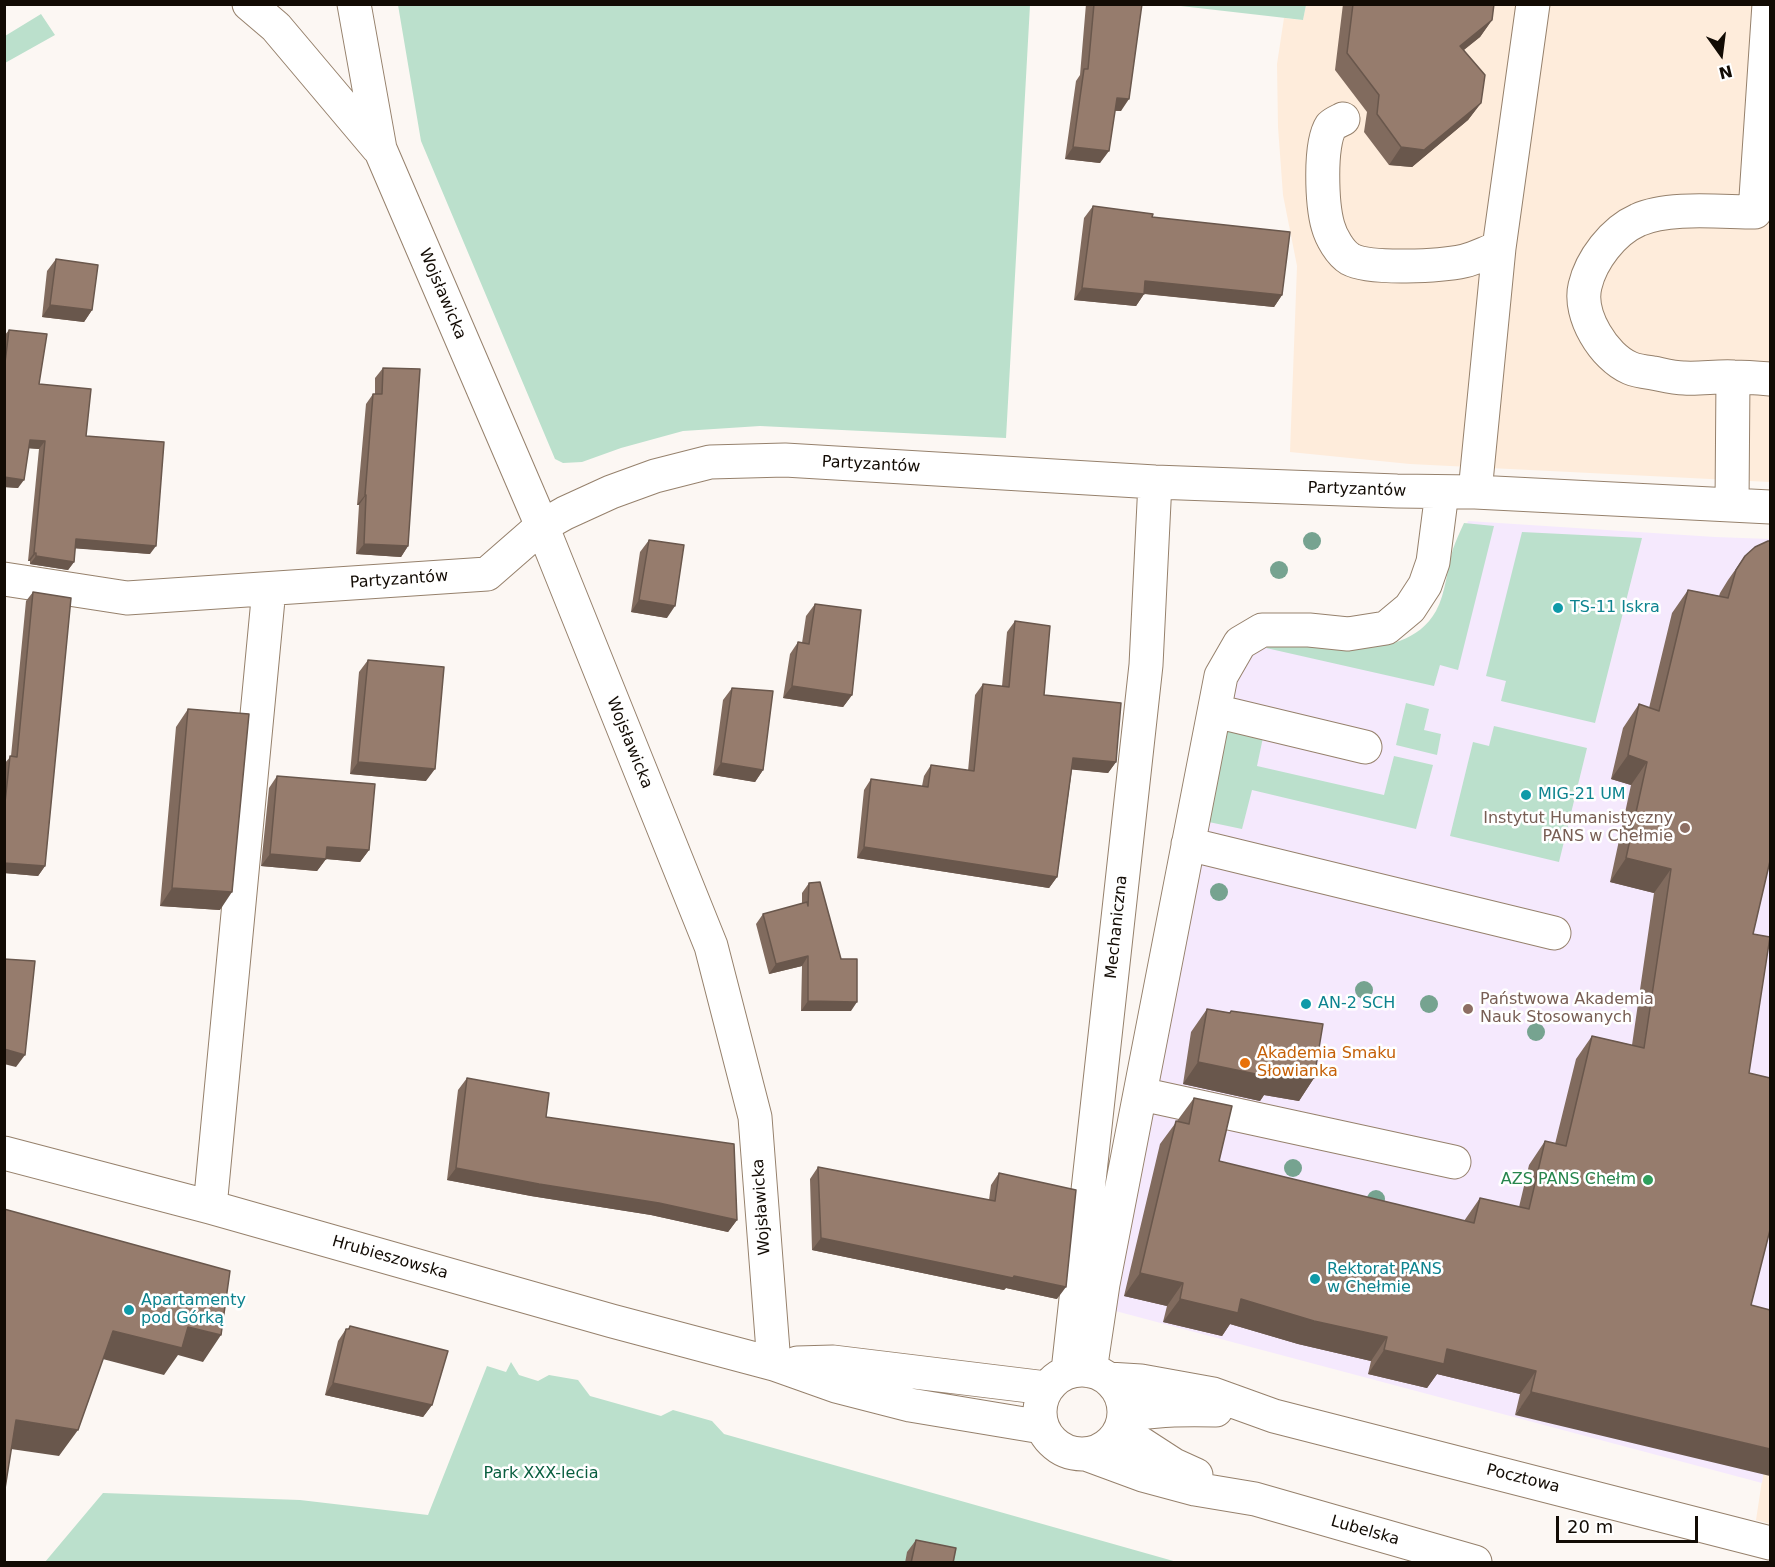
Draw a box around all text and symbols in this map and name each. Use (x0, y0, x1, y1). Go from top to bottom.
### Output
north arrow (1691, 24, 1751, 84)
text: N (1717, 61, 1734, 83)
street label: Wojsławicka (414, 246, 470, 342)
street label: Partyzantów (821, 453, 921, 477)
street label: Partyzantów (1307, 479, 1407, 501)
street label: Partyzantów (349, 567, 449, 593)
place label: TS-11 Iskra (1570, 598, 1660, 618)
marker: TS-11 Iskra (1551, 601, 1565, 615)
street label: Wojsławicka (602, 694, 656, 792)
place label: MIG-21 UM (1538, 785, 1626, 805)
marker: MIG-21 UM (1519, 788, 1533, 802)
place label: Instytut Humanistyczny PANS w Chełmie (1483, 809, 1673, 847)
marker: Instytut Humanistyczny PANS w Chełmie (1678, 821, 1692, 835)
street label: Mechaniczna (1102, 874, 1132, 980)
place label: Państwowa Akademia Nauk Stosowanych (1480, 990, 1654, 1028)
place label: AN-2 SCH (1318, 994, 1395, 1014)
marker: AN-2 SCH (1299, 997, 1313, 1011)
marker: Państwowa Akademia Nauk Stosowanych (1461, 1002, 1475, 1016)
place label: Akademia Smaku Słowianka (1257, 1044, 1396, 1082)
marker: Akademia Smaku Słowianka (1238, 1056, 1252, 1070)
street label: Wojsławicka (749, 1158, 775, 1256)
place label: AZS PANS Chełm (1501, 1170, 1636, 1190)
marker: AZS PANS Chełm (1641, 1173, 1655, 1187)
street label: Hrubieszowska (330, 1232, 450, 1284)
place label: Rektorat PANS w Chełmie (1327, 1260, 1442, 1298)
marker: Rektorat PANS w Chełmie (1308, 1272, 1322, 1286)
place label: Apartamenty pod Górką (141, 1291, 246, 1329)
marker: Apartamenty pod Górką (122, 1303, 136, 1317)
street label: Pocztowa (1484, 1461, 1562, 1497)
park label: Park XXX-lecia (484, 1464, 598, 1484)
scale bar (1559, 1504, 1702, 1542)
street label: Lubelska (1329, 1512, 1401, 1550)
text: 20 m (1567, 1516, 1613, 1537)

